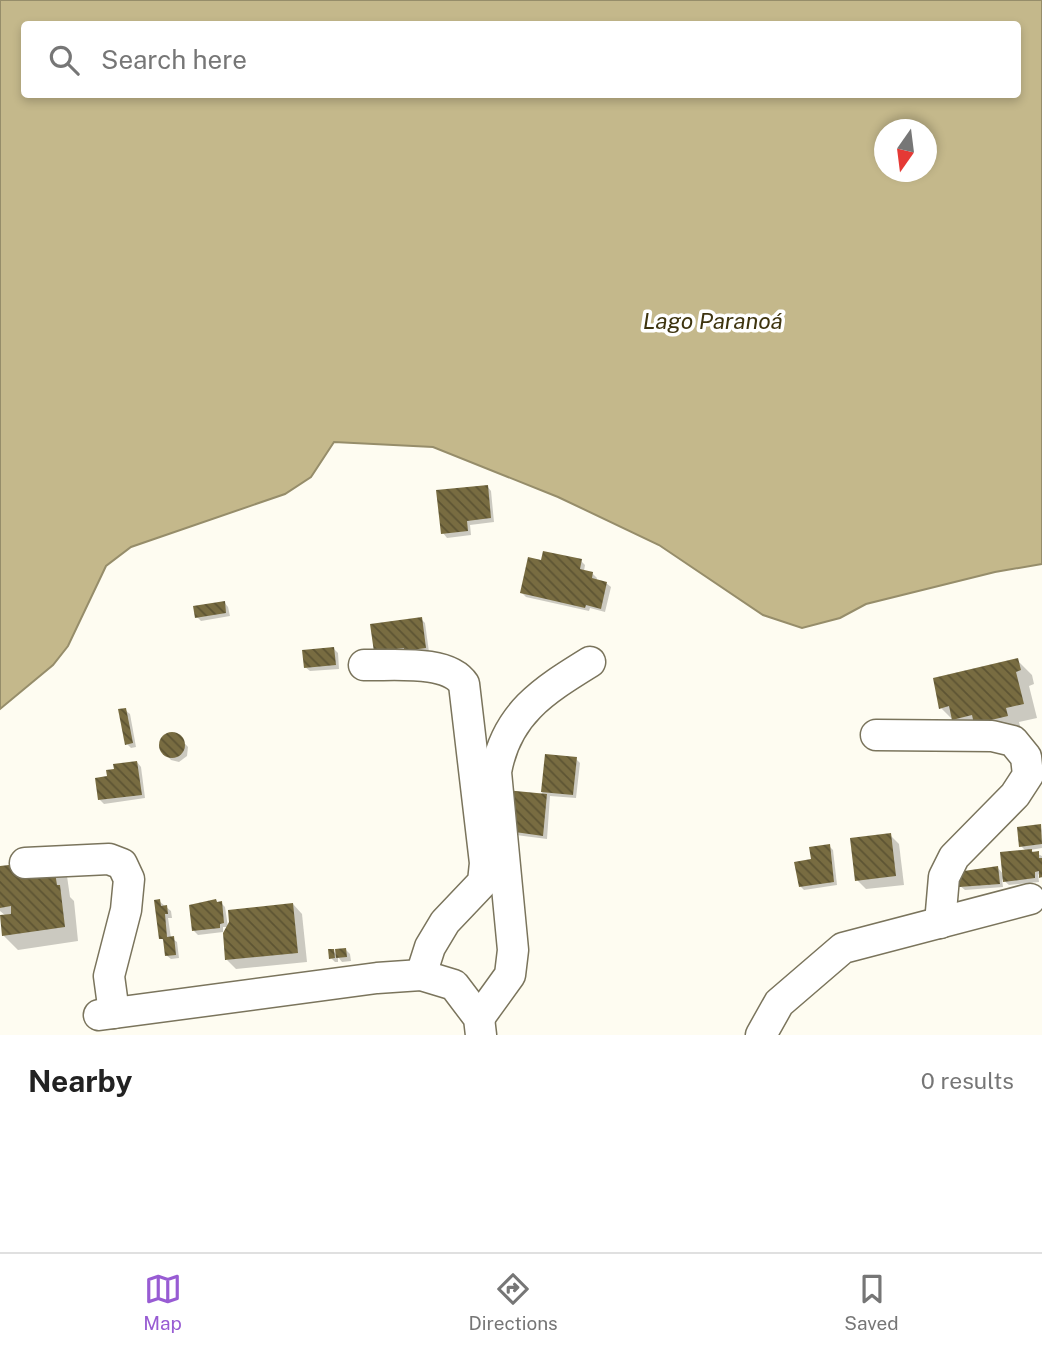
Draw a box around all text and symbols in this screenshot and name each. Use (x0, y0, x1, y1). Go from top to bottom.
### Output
search box (21, 21, 1021, 98)
icon: search (45, 41, 83, 79)
text: Search here (101, 44, 247, 75)
north arrow (874, 119, 937, 182)
water label: Lago Paranoá (643, 307, 783, 334)
text: Nearby (28, 1063, 132, 1099)
text: 0 results (921, 1067, 1014, 1094)
tab: Map (143, 1270, 182, 1334)
tab: Directions (468, 1270, 558, 1334)
tab: Saved (844, 1270, 899, 1334)

